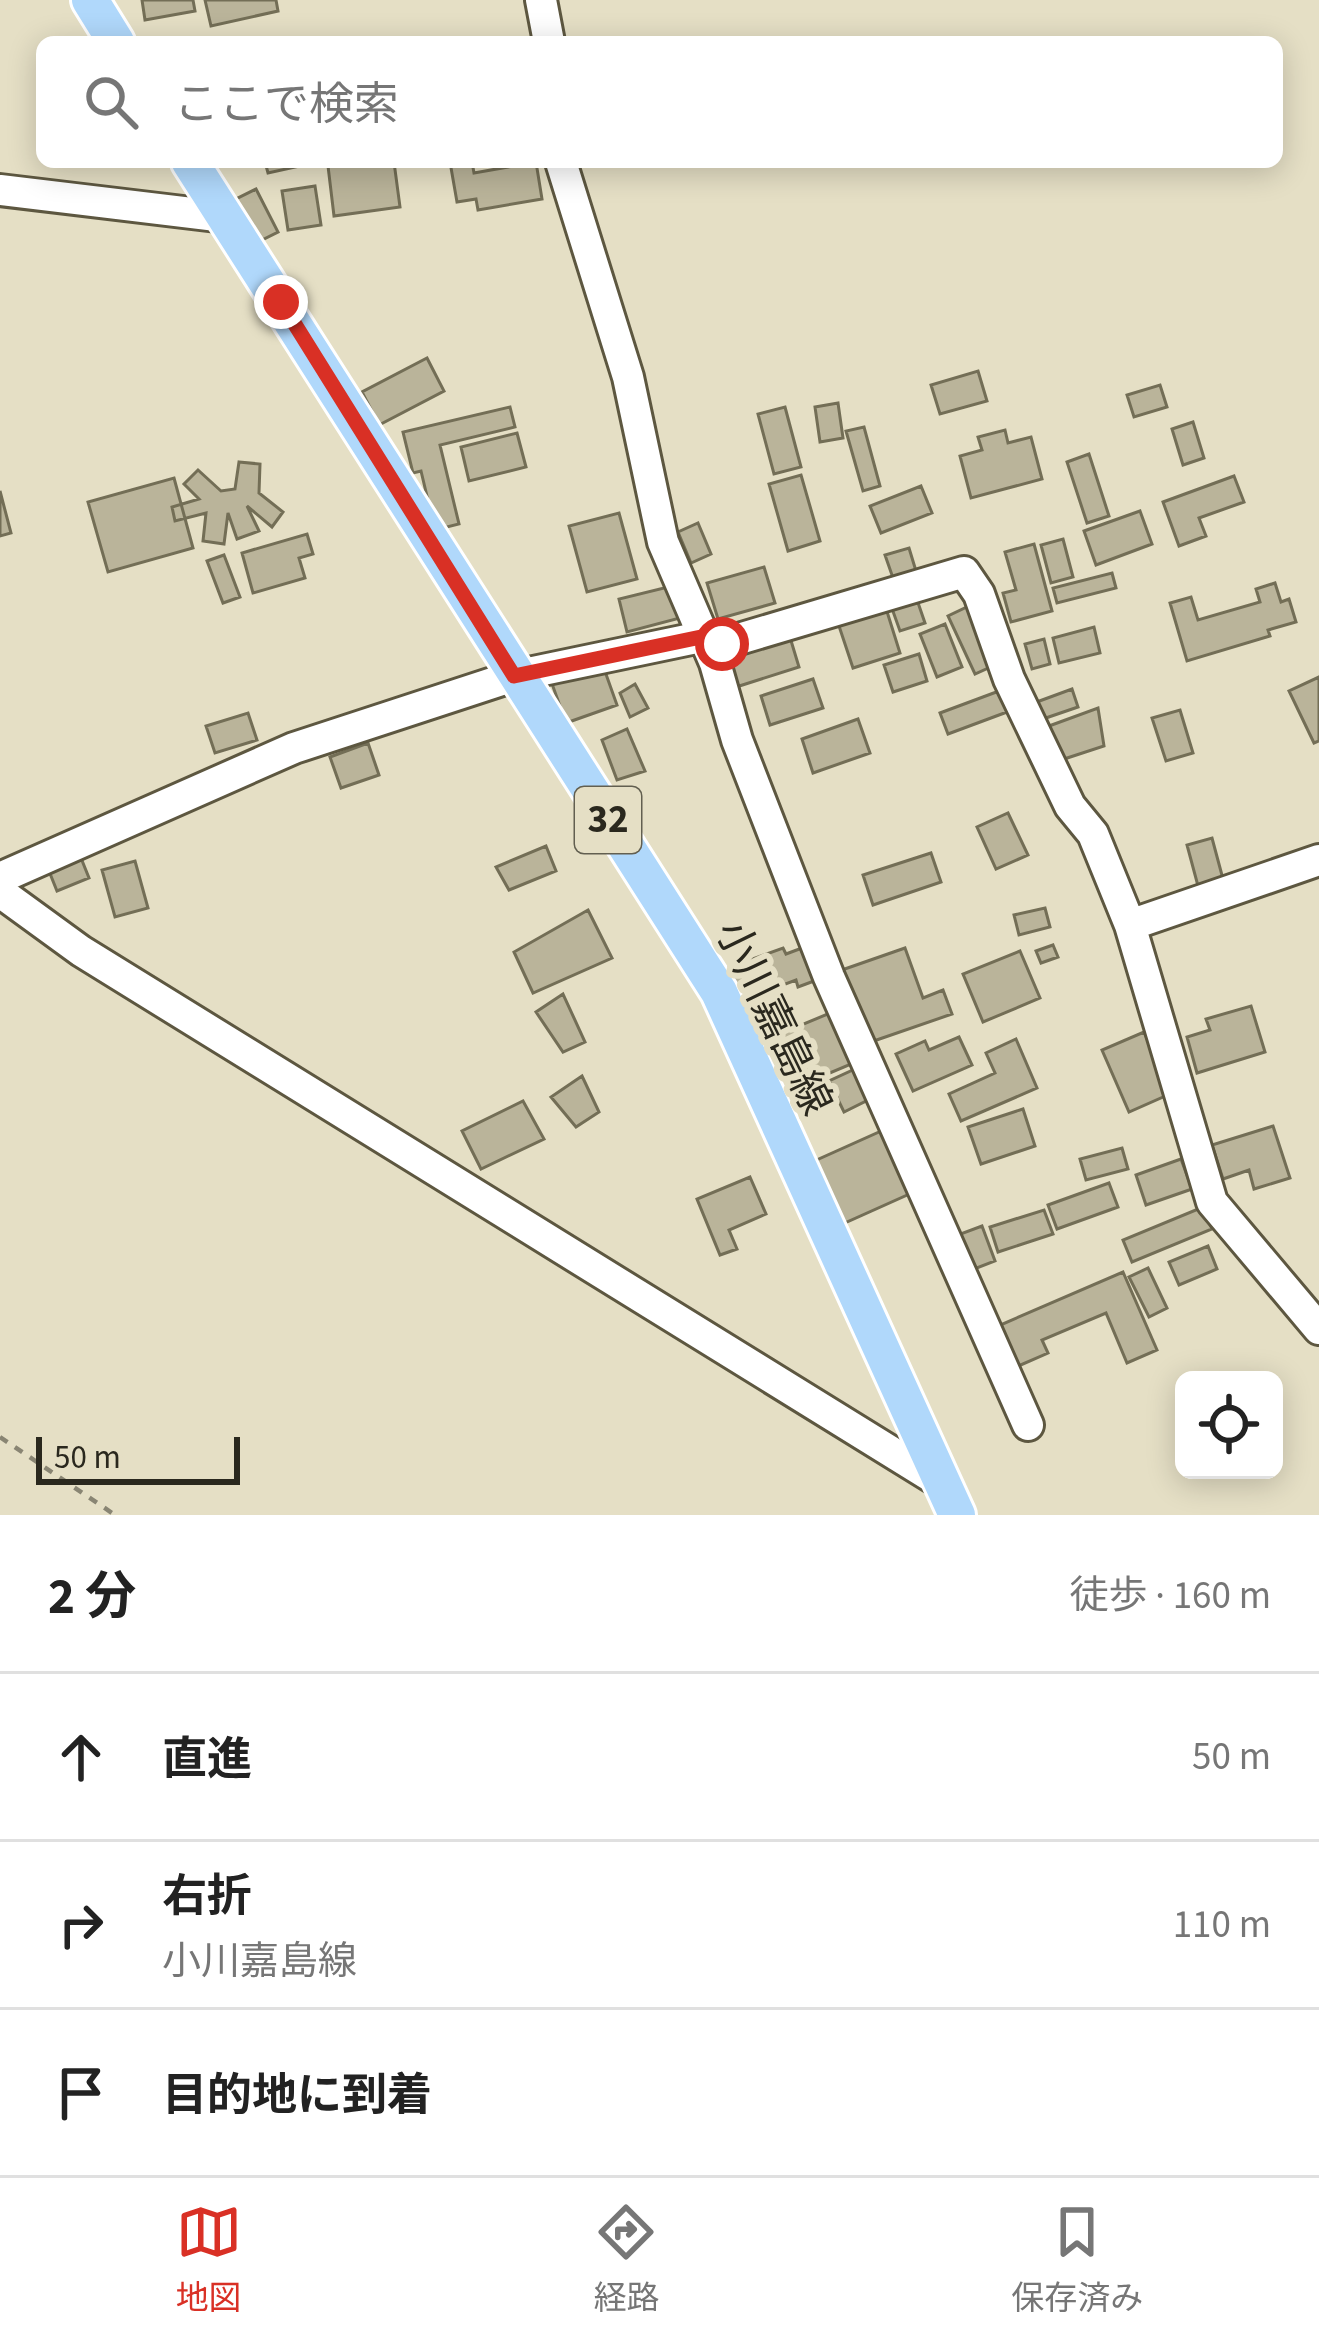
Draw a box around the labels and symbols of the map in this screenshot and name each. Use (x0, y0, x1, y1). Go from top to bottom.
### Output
route end (254, 275, 308, 329)
route start (695, 617, 749, 671)
road number: 32 (575, 787, 641, 853)
street label: 小川嘉島線 (700, 910, 846, 1126)
scale bar (36, 1431, 240, 1484)

